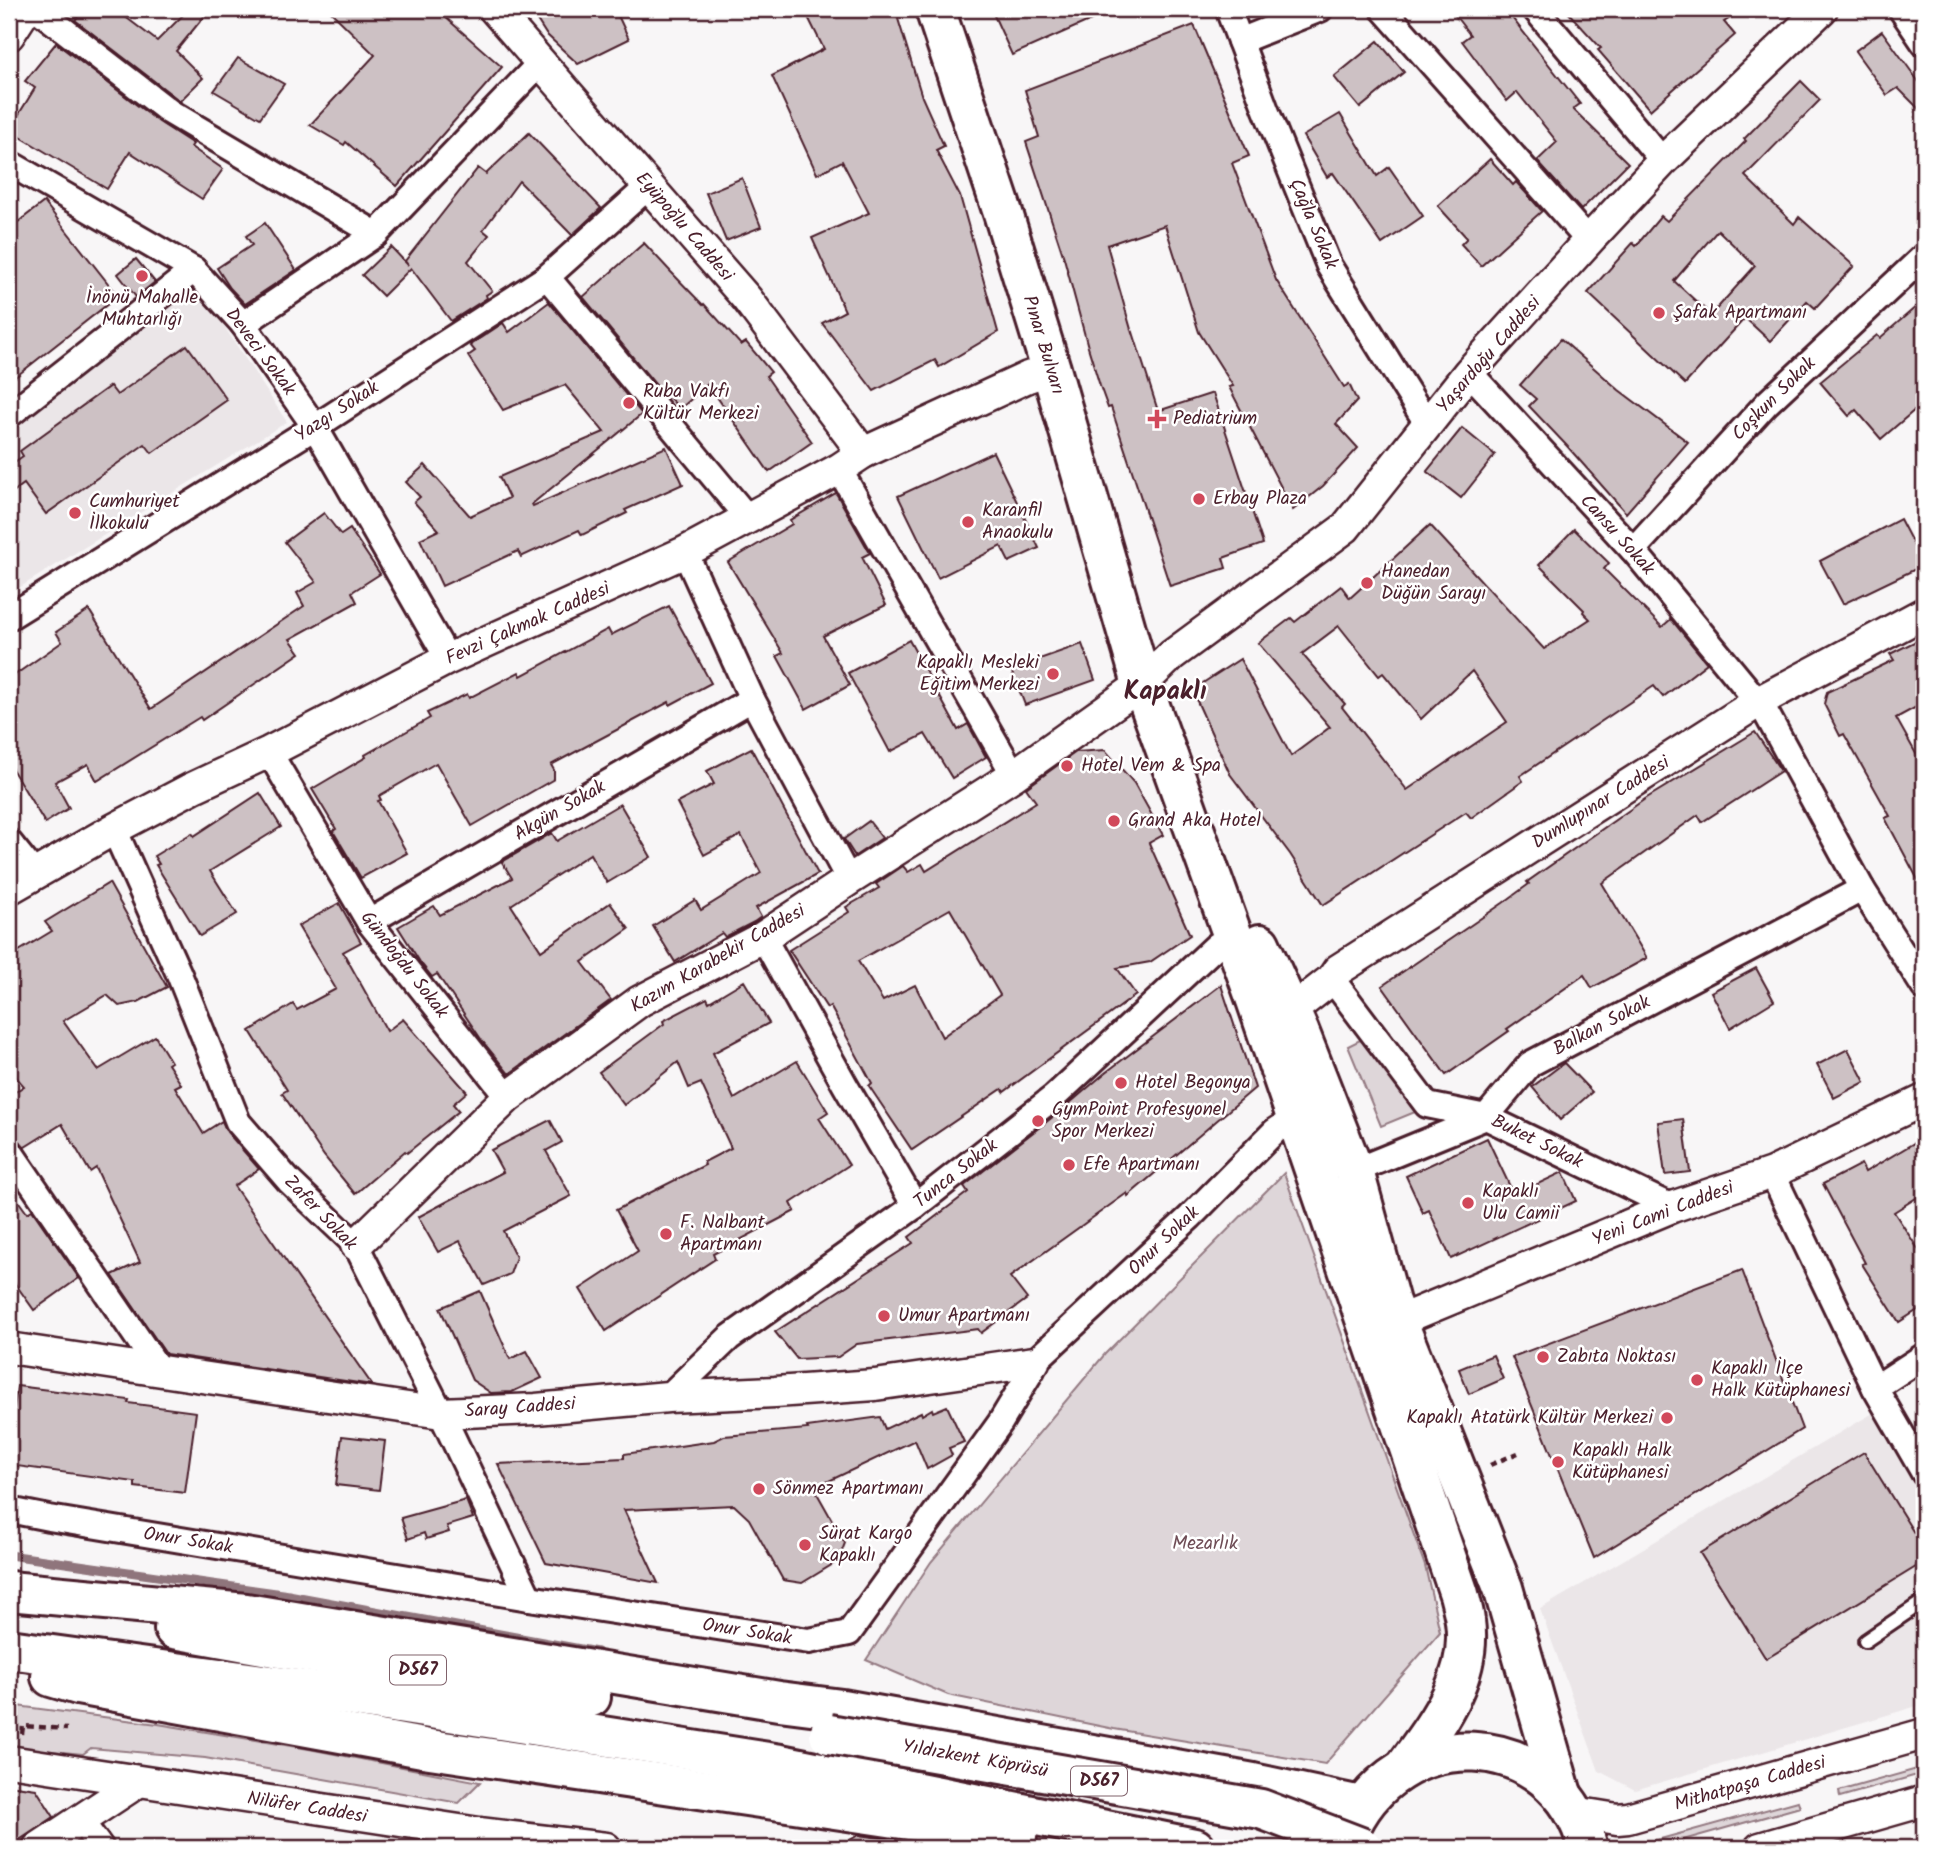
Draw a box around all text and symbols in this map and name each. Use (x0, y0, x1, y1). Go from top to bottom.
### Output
street label: Eyüpoğlu Caddesi (628, 165, 741, 290)
street label: Çağla Sokak (1280, 174, 1346, 274)
marker: İnönü Mahalle Muhtarlığı (134, 268, 150, 284)
place label: İnönü Mahalle Muhtarlığı (86, 283, 199, 335)
street label: Yaşardoğu Caddesi (1429, 288, 1550, 420)
street label: Pınar Bulvarı (1014, 292, 1072, 398)
place label: Şafak Apartmanı (1673, 298, 1807, 328)
street label: Deveci Sokak (217, 302, 303, 402)
marker: Şafak Apartmanı (1651, 305, 1667, 321)
street label: Coşkun Sokak (1725, 350, 1823, 448)
street label: Yazgı Sokak (289, 373, 385, 451)
place label: Ruba Vakfı Kültür Merkezi (643, 377, 760, 429)
marker: Ruba Vakfı Kültür Merkezi (621, 395, 637, 411)
place label: Pediatrium (1173, 404, 1257, 434)
marker: Pediatrium (1147, 409, 1167, 429)
place label: Erbay Plaza (1213, 484, 1307, 514)
place label: Cumhuriyet İlkokulu (89, 487, 180, 539)
street label: Cansu Sokak (1572, 488, 1662, 583)
marker: Erbay Plaza (1191, 491, 1207, 507)
place label: Karanfil Anaokulu (982, 496, 1053, 548)
marker: Cumhuriyet İlkokulu (67, 505, 83, 521)
marker: Karanfil Anaokulu (960, 514, 976, 530)
place label: Hanedan Düğün Sarayı (1381, 557, 1486, 609)
street label: Fevzi Çakmak Caddesi (441, 574, 616, 674)
marker: Hanedan Düğün Sarayı (1359, 575, 1375, 591)
place label: Kapaklı Mesleki Eğitim Merkezi (916, 648, 1040, 700)
marker: Kapaklı Mesleki Eğitim Merkezi (1045, 666, 1061, 682)
district label: Kapaklı (1124, 671, 1207, 713)
street label: Dumlupınar Caddesi (1526, 748, 1677, 858)
place label: Hotel Vem & Spa (1081, 751, 1221, 781)
marker: Hotel Vem & Spa (1059, 758, 1075, 774)
street label: Akgün Sokak (508, 773, 612, 849)
place label: Grand Aka Hotel (1128, 806, 1261, 836)
marker: Grand Aka Hotel (1106, 813, 1122, 829)
street label: Kazım Karabekir Caddesi (625, 896, 812, 1021)
street label: Gündoğdu Sokak (352, 905, 456, 1025)
street label: Balkan Sokak (1548, 988, 1656, 1064)
place label: Hotel Begonya (1135, 1068, 1251, 1098)
marker: Hotel Begonya (1113, 1075, 1129, 1091)
place label: GymPoint Profesyonel Spor Merkezi (1052, 1095, 1226, 1147)
street label: Buket Sokak (1486, 1107, 1588, 1177)
marker: GymPoint Profesyonel Spor Merkezi (1030, 1113, 1046, 1129)
street label: Tunca Sokak (907, 1131, 1005, 1217)
place label: Efe Apartmanı (1083, 1150, 1200, 1180)
marker: Efe Apartmanı (1061, 1157, 1077, 1173)
street label: Zafer Sokak (276, 1168, 364, 1258)
street label: Yeni Cami Caddesi (1588, 1173, 1740, 1255)
place label: Kapaklı Ulu Camii (1482, 1177, 1561, 1229)
marker: Kapaklı Ulu Camii (1460, 1195, 1476, 1211)
street label: Onur Sokak (1121, 1199, 1207, 1283)
place label: F. Nalbant Apartmanı (680, 1208, 766, 1260)
marker: F. Nalbant Apartmanı (658, 1226, 674, 1242)
place label: Umur Apartmanı (898, 1301, 1030, 1331)
marker: Umur Apartmanı (876, 1308, 892, 1324)
place label: Zabıta Noktası (1557, 1342, 1676, 1372)
marker: Zabıta Noktası (1535, 1349, 1551, 1365)
place label: Kapaklı İlçe Halk Kütüphanesi (1711, 1354, 1852, 1406)
marker: Kapaklı İlçe Halk Kütüphanesi (1689, 1372, 1705, 1388)
street label: Saray Caddesi (464, 1389, 578, 1427)
place label: Kapaklı Atatürk Kültür Merkezi (1406, 1403, 1654, 1433)
marker: Kapaklı Atatürk Kültür Merkezi (1659, 1410, 1675, 1426)
place label: Kapaklı Halk Kütüphanesi (1572, 1436, 1672, 1488)
marker: Kapaklı Halk Kütüphanesi (1550, 1454, 1566, 1470)
place label: Sönmez Apartmanı (773, 1474, 924, 1504)
marker: Sönmez Apartmanı (751, 1481, 767, 1497)
street label: Onur Sokak (141, 1519, 235, 1563)
place label: Sürat Kargo Kapaklı (819, 1519, 912, 1571)
park label: Mezarlık (1172, 1529, 1238, 1559)
marker: Sürat Kargo Kapaklı (797, 1537, 813, 1553)
street label: Onur Sokak (700, 1610, 794, 1654)
road number: D567 (390, 1656, 446, 1685)
street label: Yıldızkent Köprüsü (900, 1731, 1050, 1787)
street label: Mithatpaşa Caddesi (1671, 1748, 1831, 1820)
road number: D567 (1071, 1766, 1127, 1796)
street label: Nilüfer Caddesi (245, 1784, 371, 1833)

